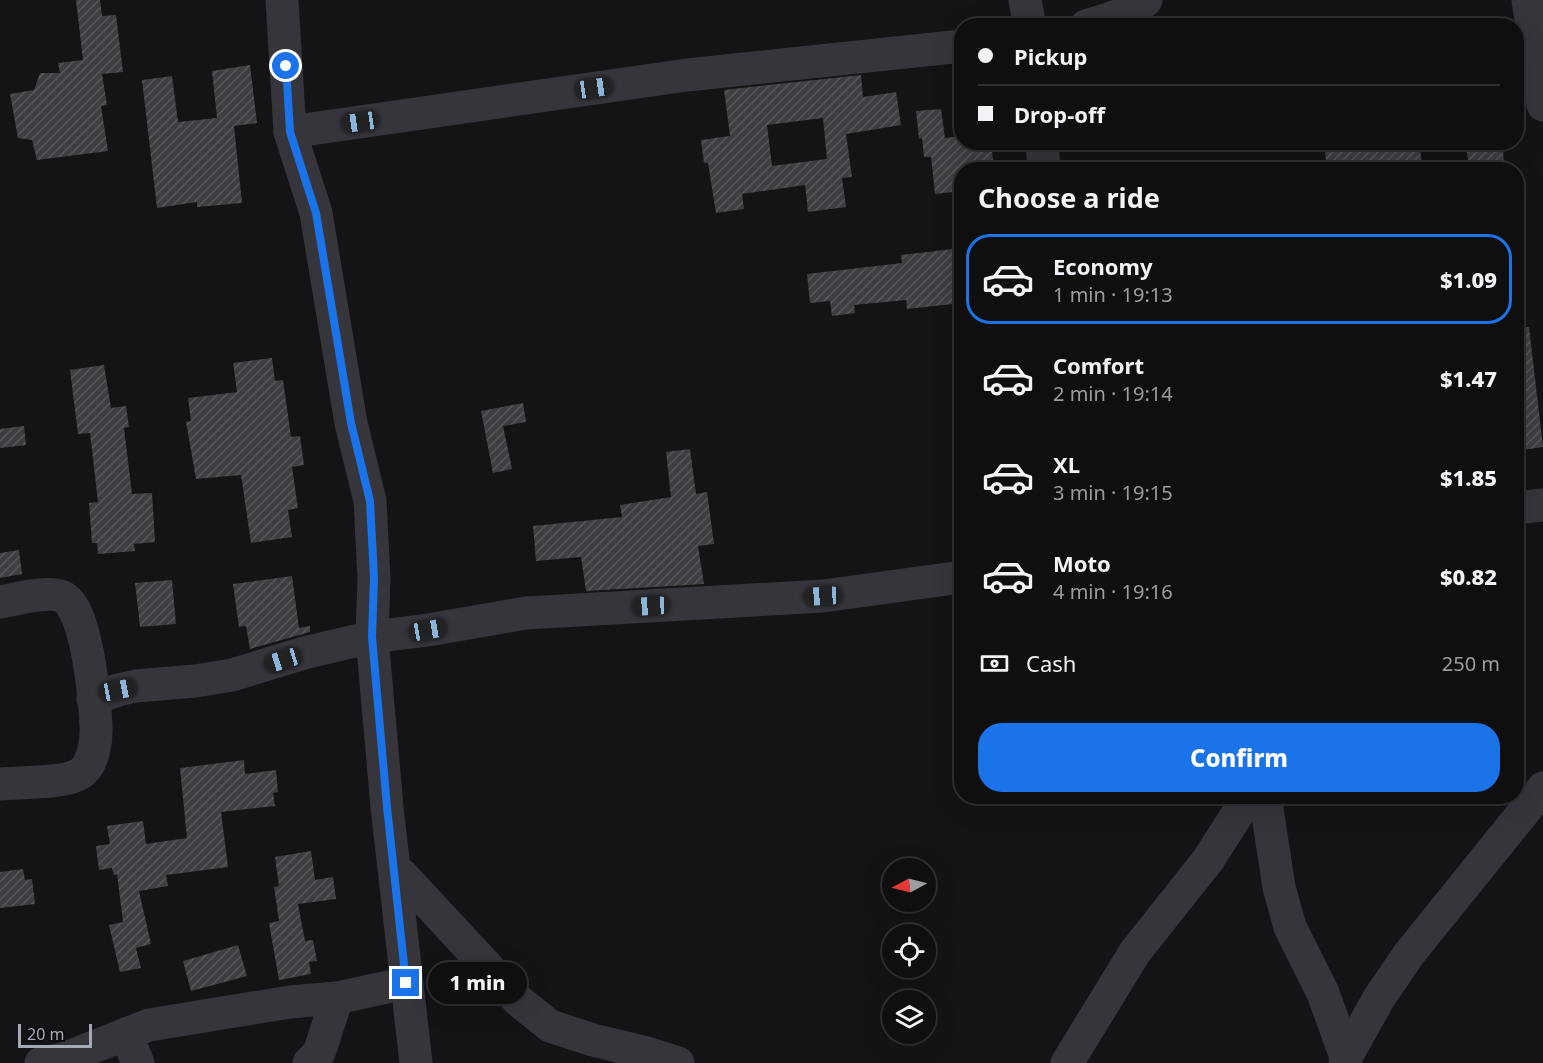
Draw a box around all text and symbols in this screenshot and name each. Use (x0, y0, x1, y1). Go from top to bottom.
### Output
text: Pickup (1014, 41, 1087, 71)
route start (272, 52, 299, 79)
car (575, 77, 613, 99)
text: Drop-off (1014, 99, 1105, 129)
car (341, 111, 379, 133)
text: Choose a ride (978, 179, 1160, 216)
text: Economy (1053, 251, 1152, 281)
icon: car (981, 252, 1035, 306)
text: $1.09 (1440, 264, 1497, 294)
text: 1 min · 19:13 (1053, 281, 1173, 308)
text: Comfort (1053, 350, 1144, 380)
icon: car (981, 351, 1035, 405)
text: $1.47 (1440, 363, 1497, 393)
text: 2 min · 19:14 (1053, 380, 1173, 407)
text: XL (1053, 449, 1080, 479)
icon: car (981, 450, 1035, 504)
text: $1.85 (1440, 462, 1497, 492)
text: 3 min · 19:15 (1053, 479, 1173, 506)
text: Moto (1053, 548, 1111, 578)
icon: car (981, 549, 1035, 603)
text: $0.82 (1440, 561, 1497, 591)
text: 4 min · 19:16 (1053, 578, 1173, 605)
car (805, 586, 841, 606)
car (633, 596, 669, 616)
car (409, 618, 447, 642)
car (263, 646, 303, 674)
icon: cash (978, 647, 1011, 680)
text: Cash (1026, 648, 1076, 678)
text: 250 m (1442, 650, 1500, 677)
car (99, 678, 137, 702)
button: Confirm (978, 723, 1500, 792)
north arrow (882, 858, 936, 912)
map controls (882, 858, 936, 1044)
button: locate (882, 924, 936, 978)
callout: 1 min (427, 962, 526, 1004)
route end (392, 969, 419, 996)
text: 1 min (450, 969, 505, 996)
button: layers (882, 990, 936, 1044)
scale bar (18, 1021, 92, 1048)
text: 20 m (27, 1023, 64, 1045)

